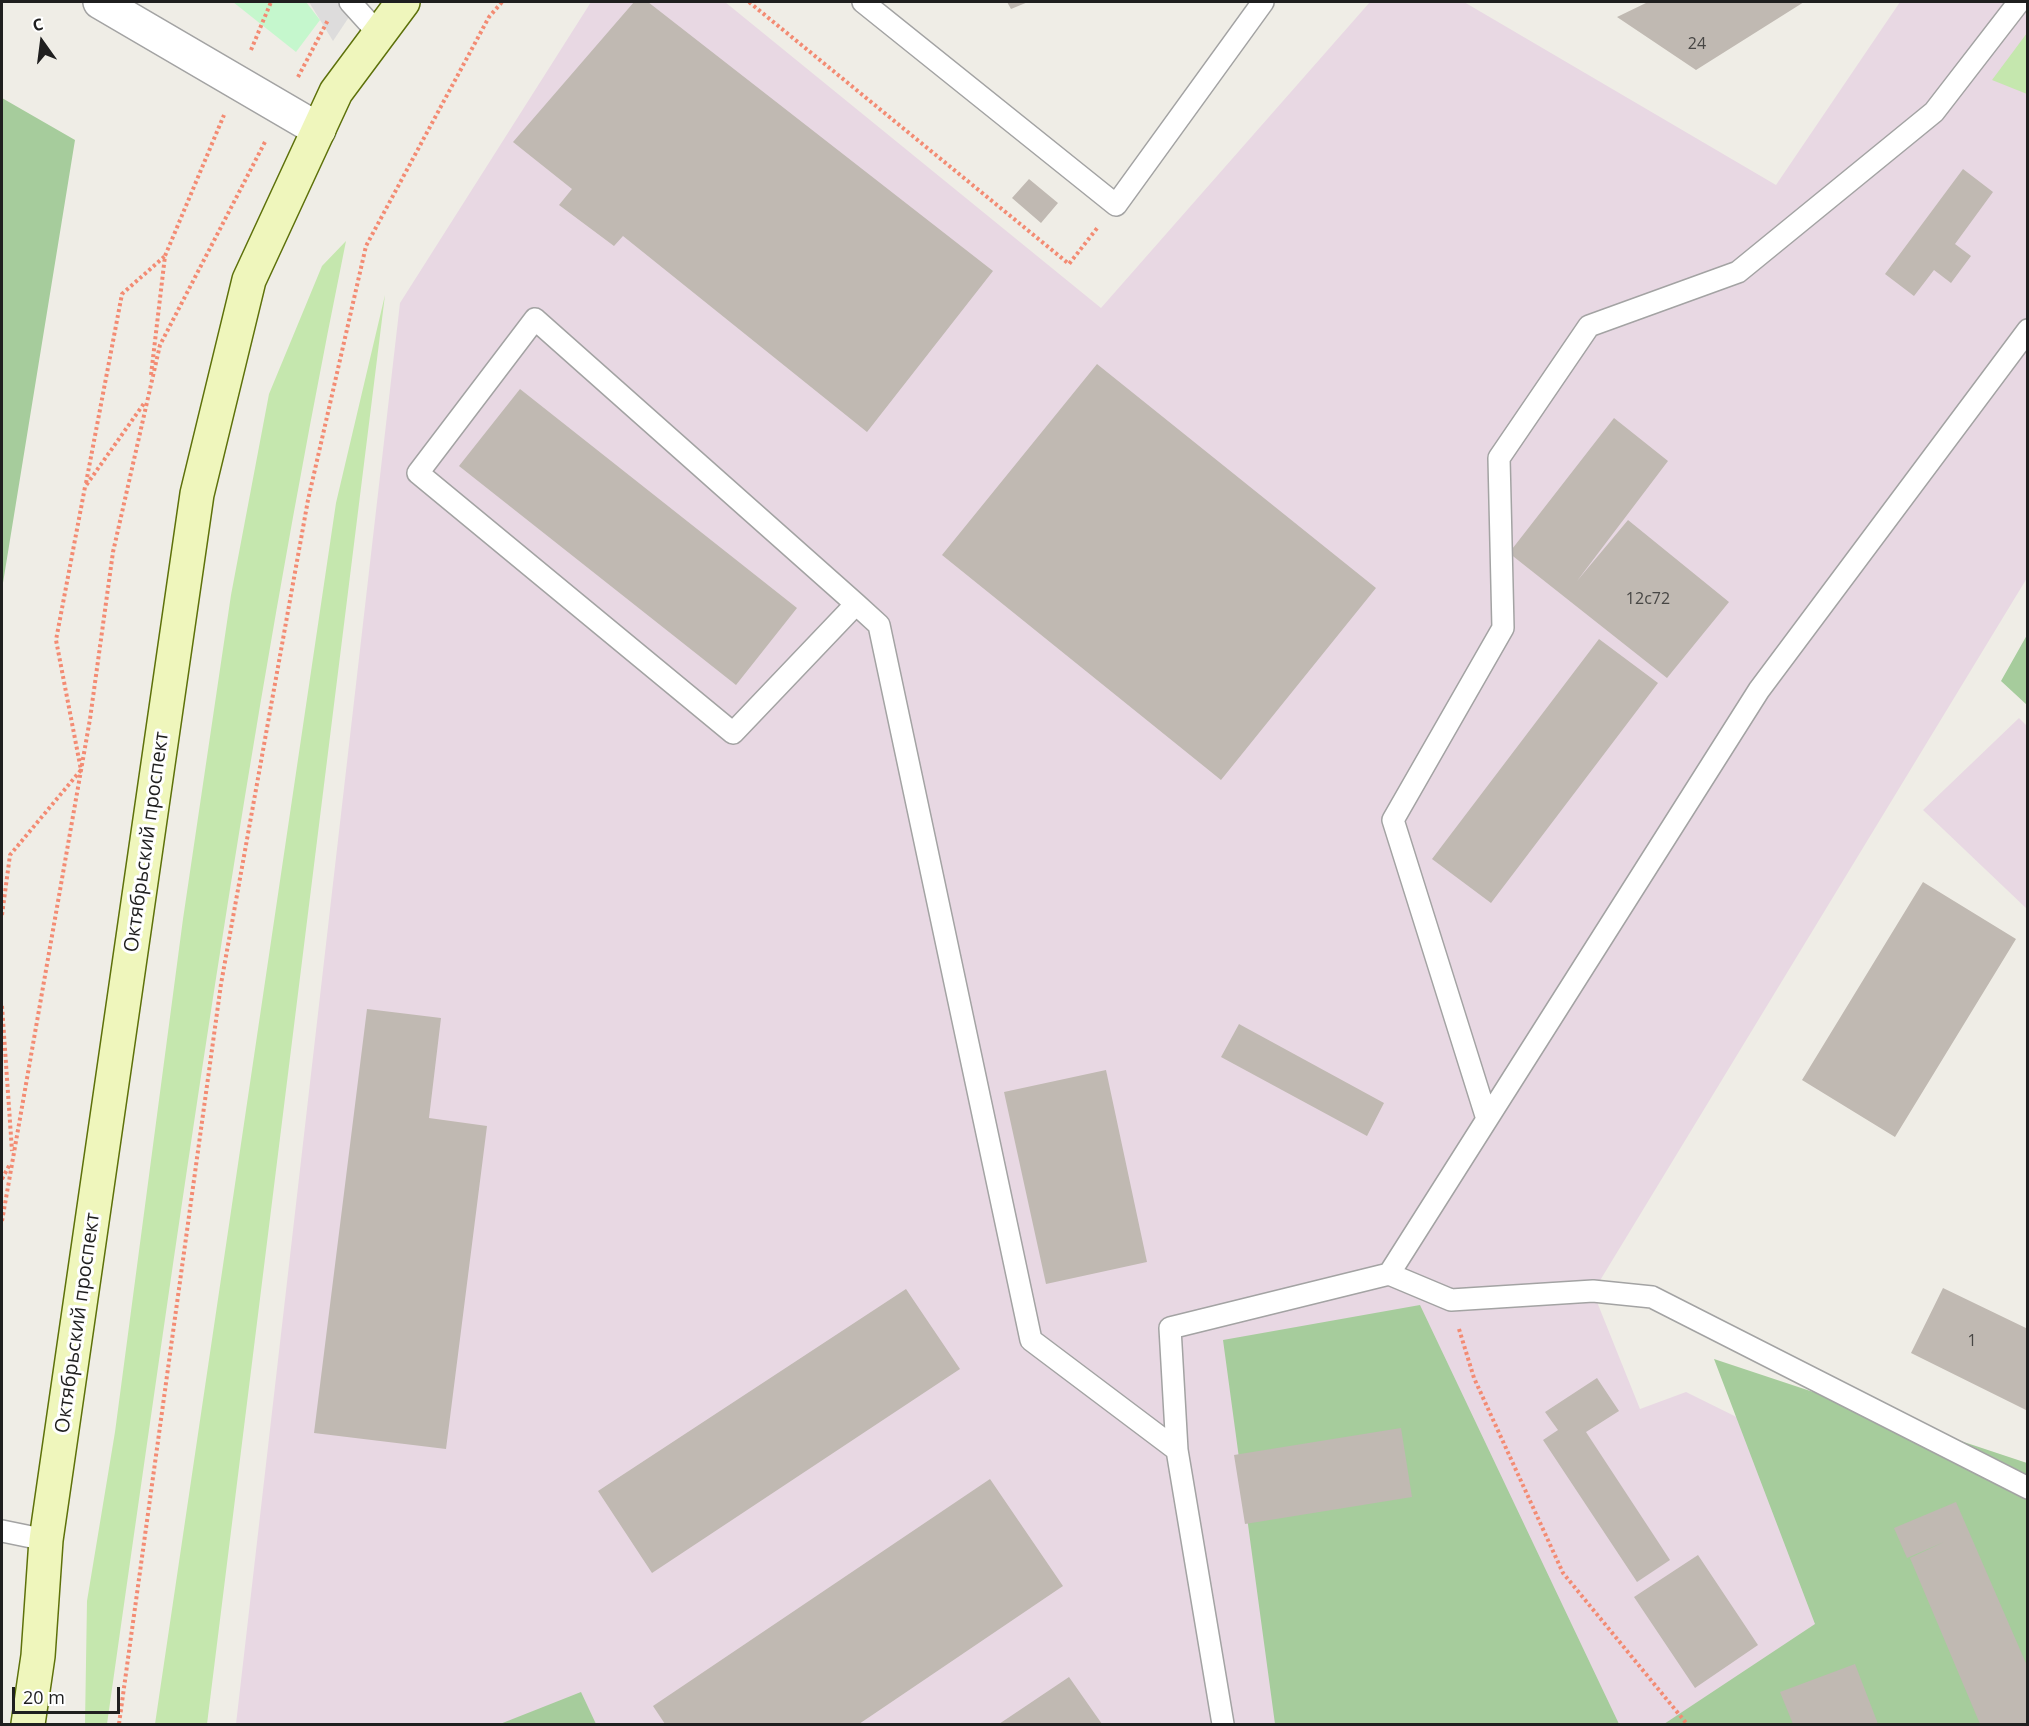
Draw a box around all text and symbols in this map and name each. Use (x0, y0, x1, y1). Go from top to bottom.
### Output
north arrow (12, 12, 72, 72)
text: С (30, 13, 45, 36)
house number: 24 (1688, 34, 1706, 54)
house number: 12с72 (1626, 589, 1670, 609)
street label: Октябрьский проспект (120, 730, 174, 954)
street label: Октябрьский проспект (51, 1211, 105, 1435)
house number: 1 (1967, 1331, 1977, 1351)
scale bar (15, 1675, 123, 1713)
text: 20 m (23, 1685, 65, 1709)

